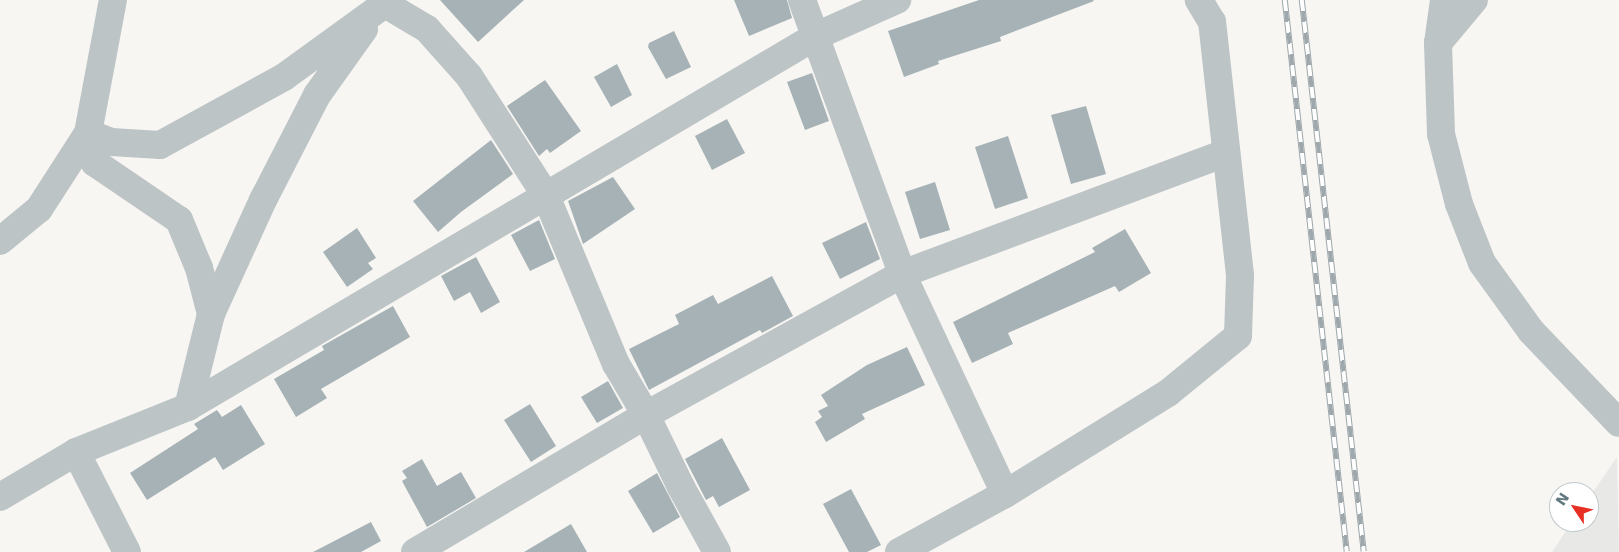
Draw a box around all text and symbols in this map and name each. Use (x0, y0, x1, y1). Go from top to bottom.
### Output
north arrow (1549, 482, 1599, 532)
text: N (1552, 490, 1572, 509)

